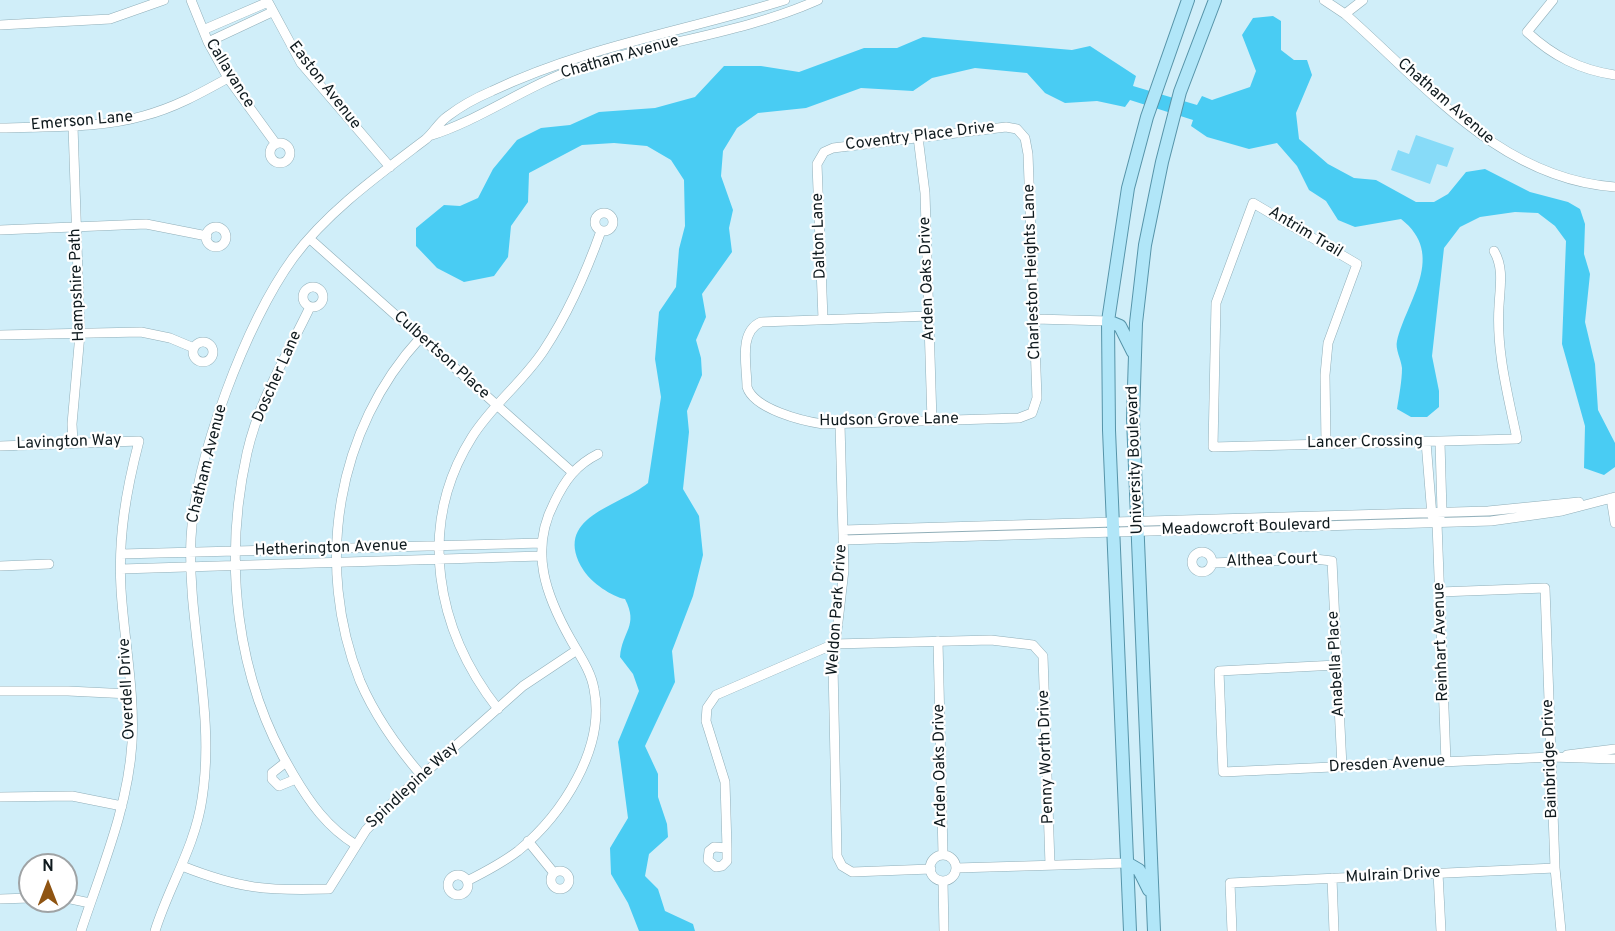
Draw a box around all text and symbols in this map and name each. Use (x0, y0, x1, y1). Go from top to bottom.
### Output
street label: Chatham Avenue (559, 32, 681, 84)
street label: Callavance (200, 36, 258, 112)
street label: Easton Avenue (284, 38, 364, 134)
street label: Chatham Avenue (1393, 55, 1497, 149)
street label: Emerson Lane (30, 108, 134, 136)
street label: Coventry Place Drive (844, 118, 996, 156)
street label: Charleston Heights Lane (1020, 184, 1046, 360)
street label: Dalton Lane (809, 193, 831, 279)
street label: Antrim Trail (1264, 203, 1346, 263)
street label: Arden Oaks Drive (916, 217, 940, 341)
street label: Hampshire Path (66, 228, 90, 342)
street label: Culbertson Place (389, 308, 493, 404)
street label: Doscher Lane (249, 328, 307, 426)
street label: University Boulevard (1124, 385, 1148, 535)
street label: Chatham Avenue (184, 403, 232, 525)
street label: Hudson Grove Lane (819, 410, 959, 432)
street label: Lavington Way (16, 432, 122, 454)
street label: Lancer Crossing (1307, 432, 1423, 454)
street label: Meadowcroft Boulevard (1161, 515, 1331, 541)
street label: Hetherington Avenue (254, 537, 408, 561)
street label: Weldon Park Drive (824, 544, 852, 676)
street label: Althea Court (1226, 550, 1318, 572)
street label: Reinhart Avenue (1430, 582, 1454, 702)
street label: Anabella Place (1325, 610, 1349, 718)
street label: Overdell Drive (116, 638, 140, 740)
street label: Penny Worth Drive (1035, 690, 1059, 824)
street label: Bainbridge Drive (1539, 699, 1563, 819)
street label: Arden Oaks Drive (930, 704, 952, 828)
street label: Spindlepine Way (363, 739, 463, 833)
street label: Dresden Avenue (1328, 752, 1446, 778)
north arrow (18, 853, 78, 913)
text: N (42, 857, 54, 877)
street label: Mulrain Drive (1345, 864, 1441, 888)

